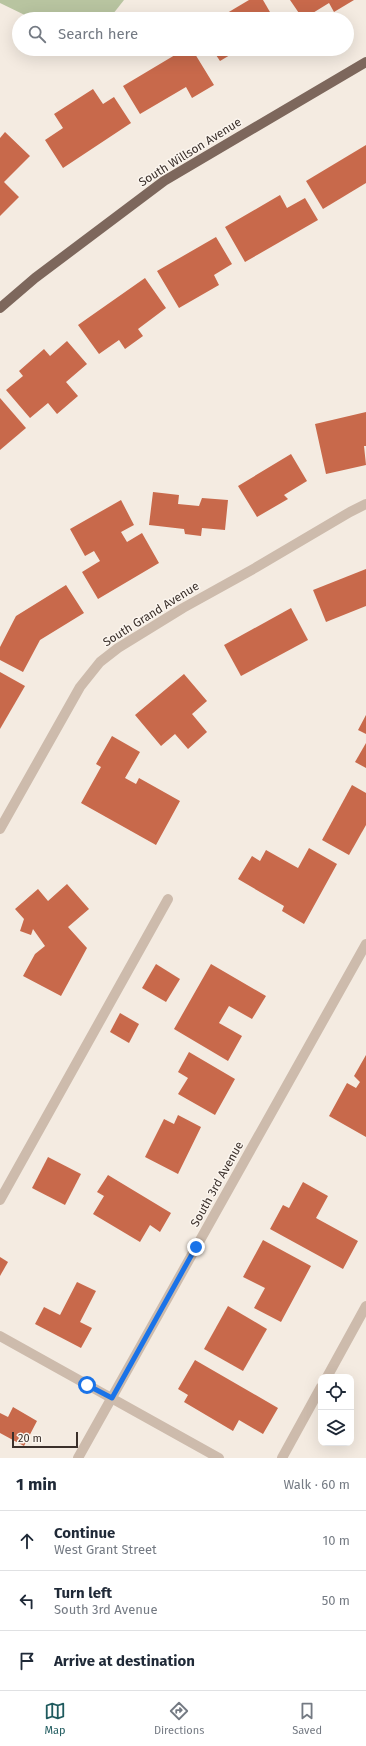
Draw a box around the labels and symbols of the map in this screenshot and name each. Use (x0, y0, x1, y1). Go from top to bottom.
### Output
street label: South Willson Avenue (136, 115, 244, 189)
street label: South Grand Avenue (100, 579, 202, 649)
street label: South 3rd Avenue (188, 1139, 246, 1229)
route end (187, 1238, 205, 1256)
route start (78, 1376, 96, 1394)
scale bar (12, 1430, 78, 1449)

